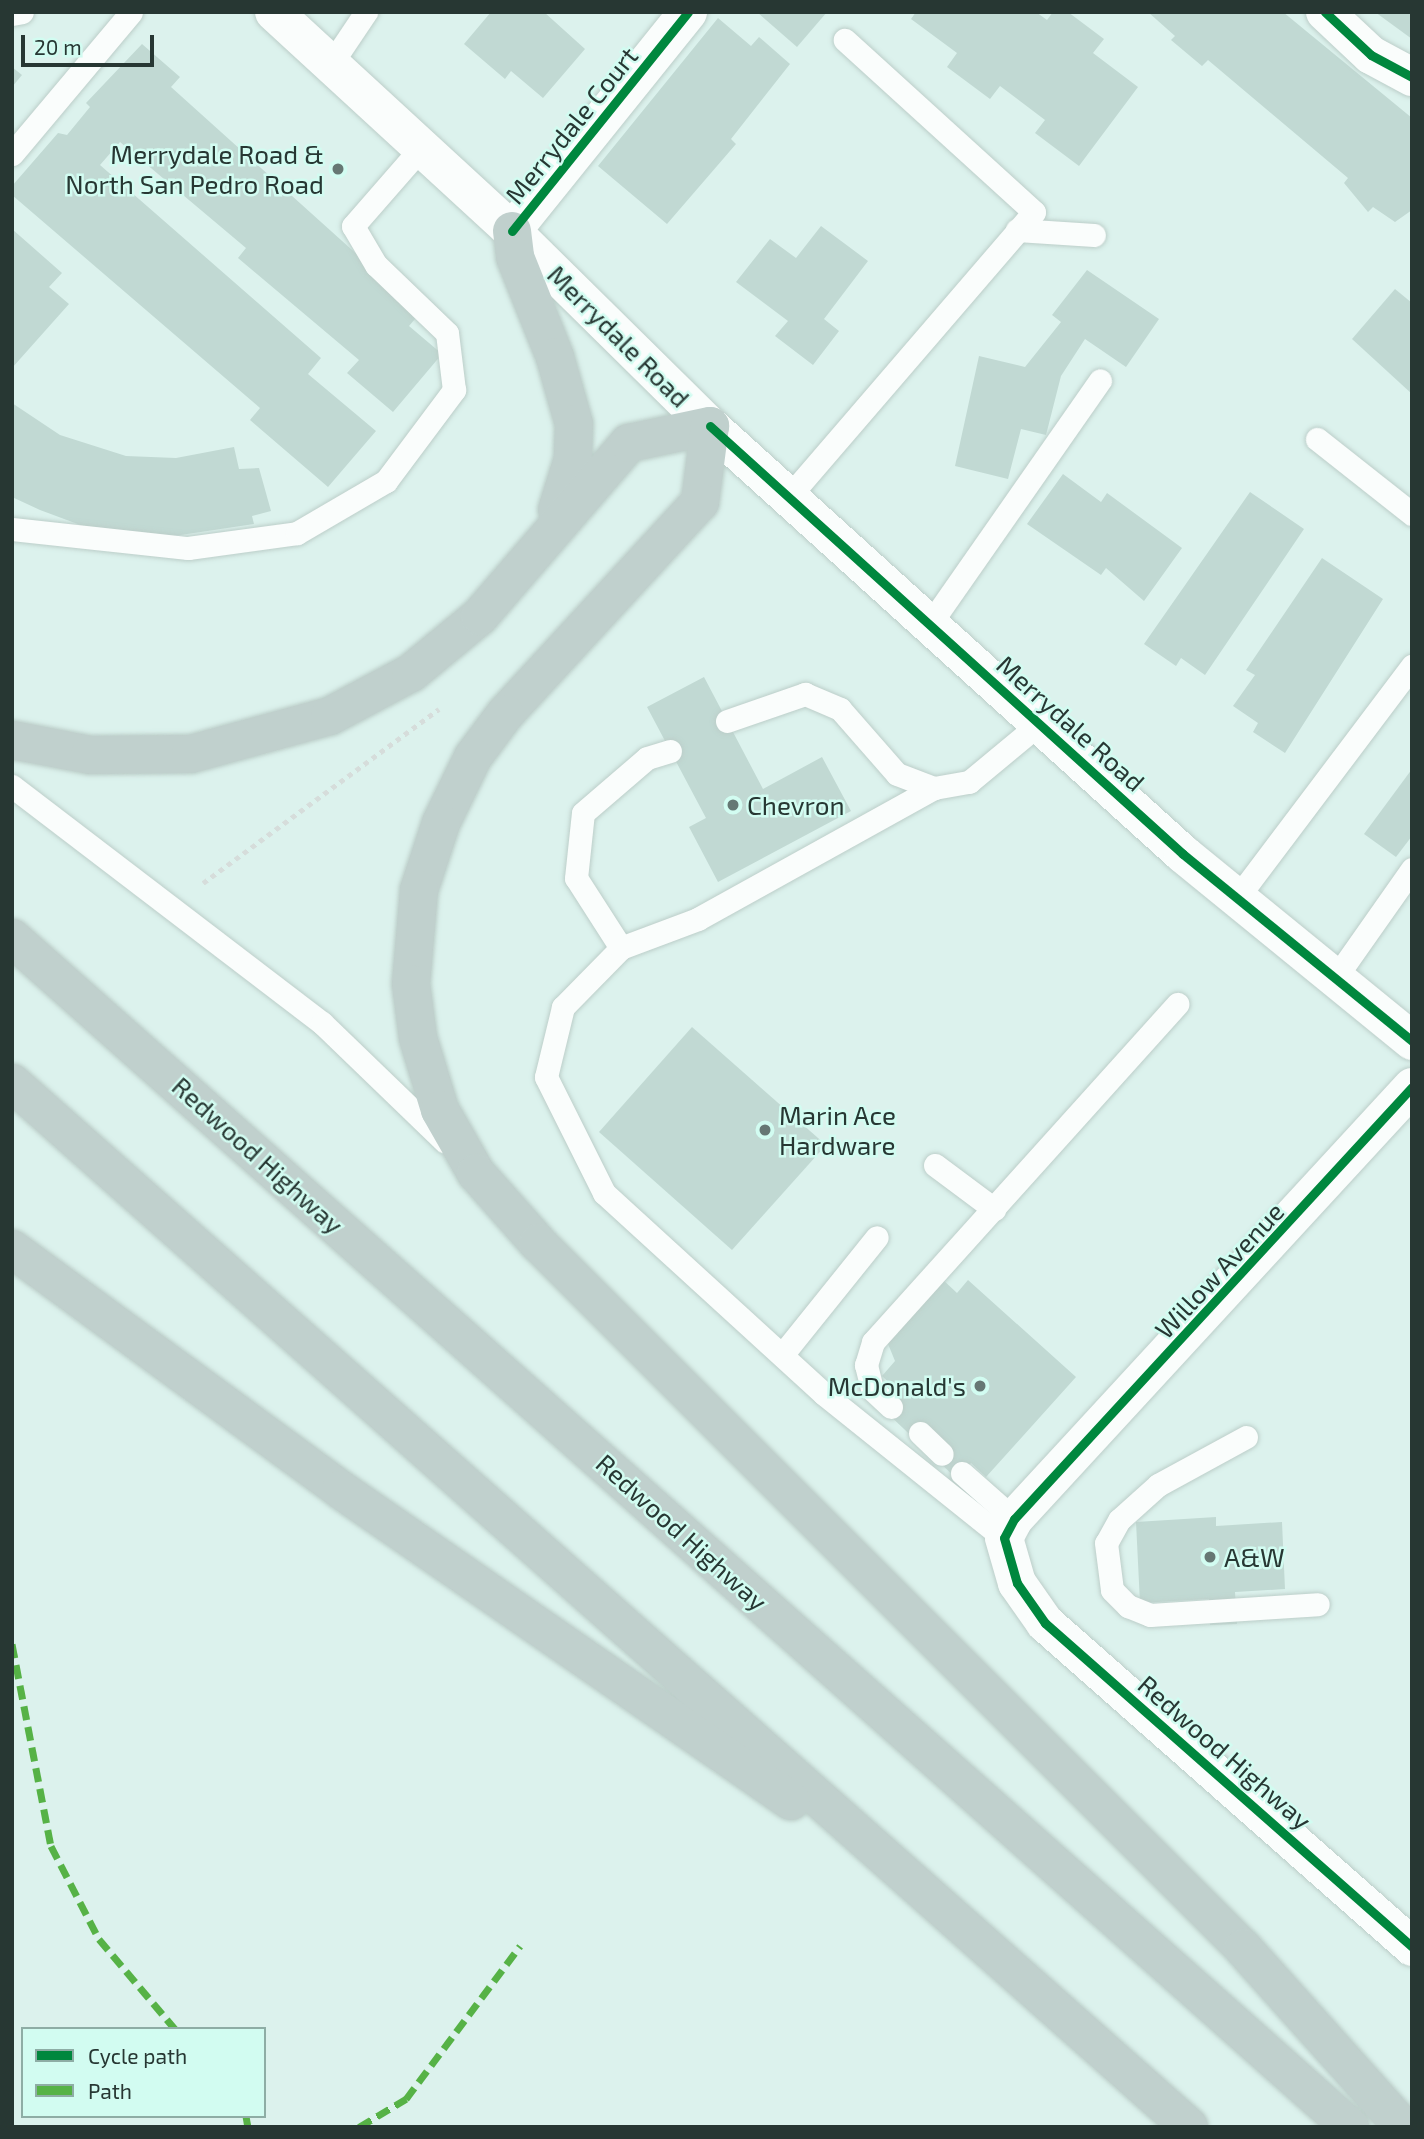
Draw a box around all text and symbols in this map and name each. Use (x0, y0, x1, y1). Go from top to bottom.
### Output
scale bar (24, 21, 158, 65)
text: 20 m (34, 34, 82, 59)
street label: Merrydale Court (498, 40, 644, 210)
place label: Merrydale Road & North San Pedro Road (65, 138, 324, 200)
marker: Merrydale Road & North San Pedro Road (330, 161, 346, 177)
street label: Merrydale Road (542, 259, 696, 413)
street label: Merrydale Road (991, 649, 1151, 797)
place label: Chevron (747, 789, 845, 821)
marker: Chevron (725, 797, 741, 813)
street label: Redwood Highway (166, 1070, 350, 1240)
place label: Marin Ace Hardware (779, 1099, 896, 1160)
marker: Marin Ace Hardware (757, 1122, 773, 1138)
street label: Willow Avenue (1148, 1195, 1290, 1345)
place label: McDonald's (828, 1370, 966, 1402)
marker: McDonald's (972, 1378, 988, 1394)
street label: Redwood Highway (590, 1447, 774, 1617)
place label: A&W (1224, 1541, 1285, 1573)
marker: A&W (1202, 1549, 1218, 1565)
street label: Redwood Highway (1132, 1668, 1318, 1836)
legend (21, 2027, 266, 2118)
text: Cycle path (88, 2043, 187, 2068)
text: Path (88, 2078, 132, 2103)

